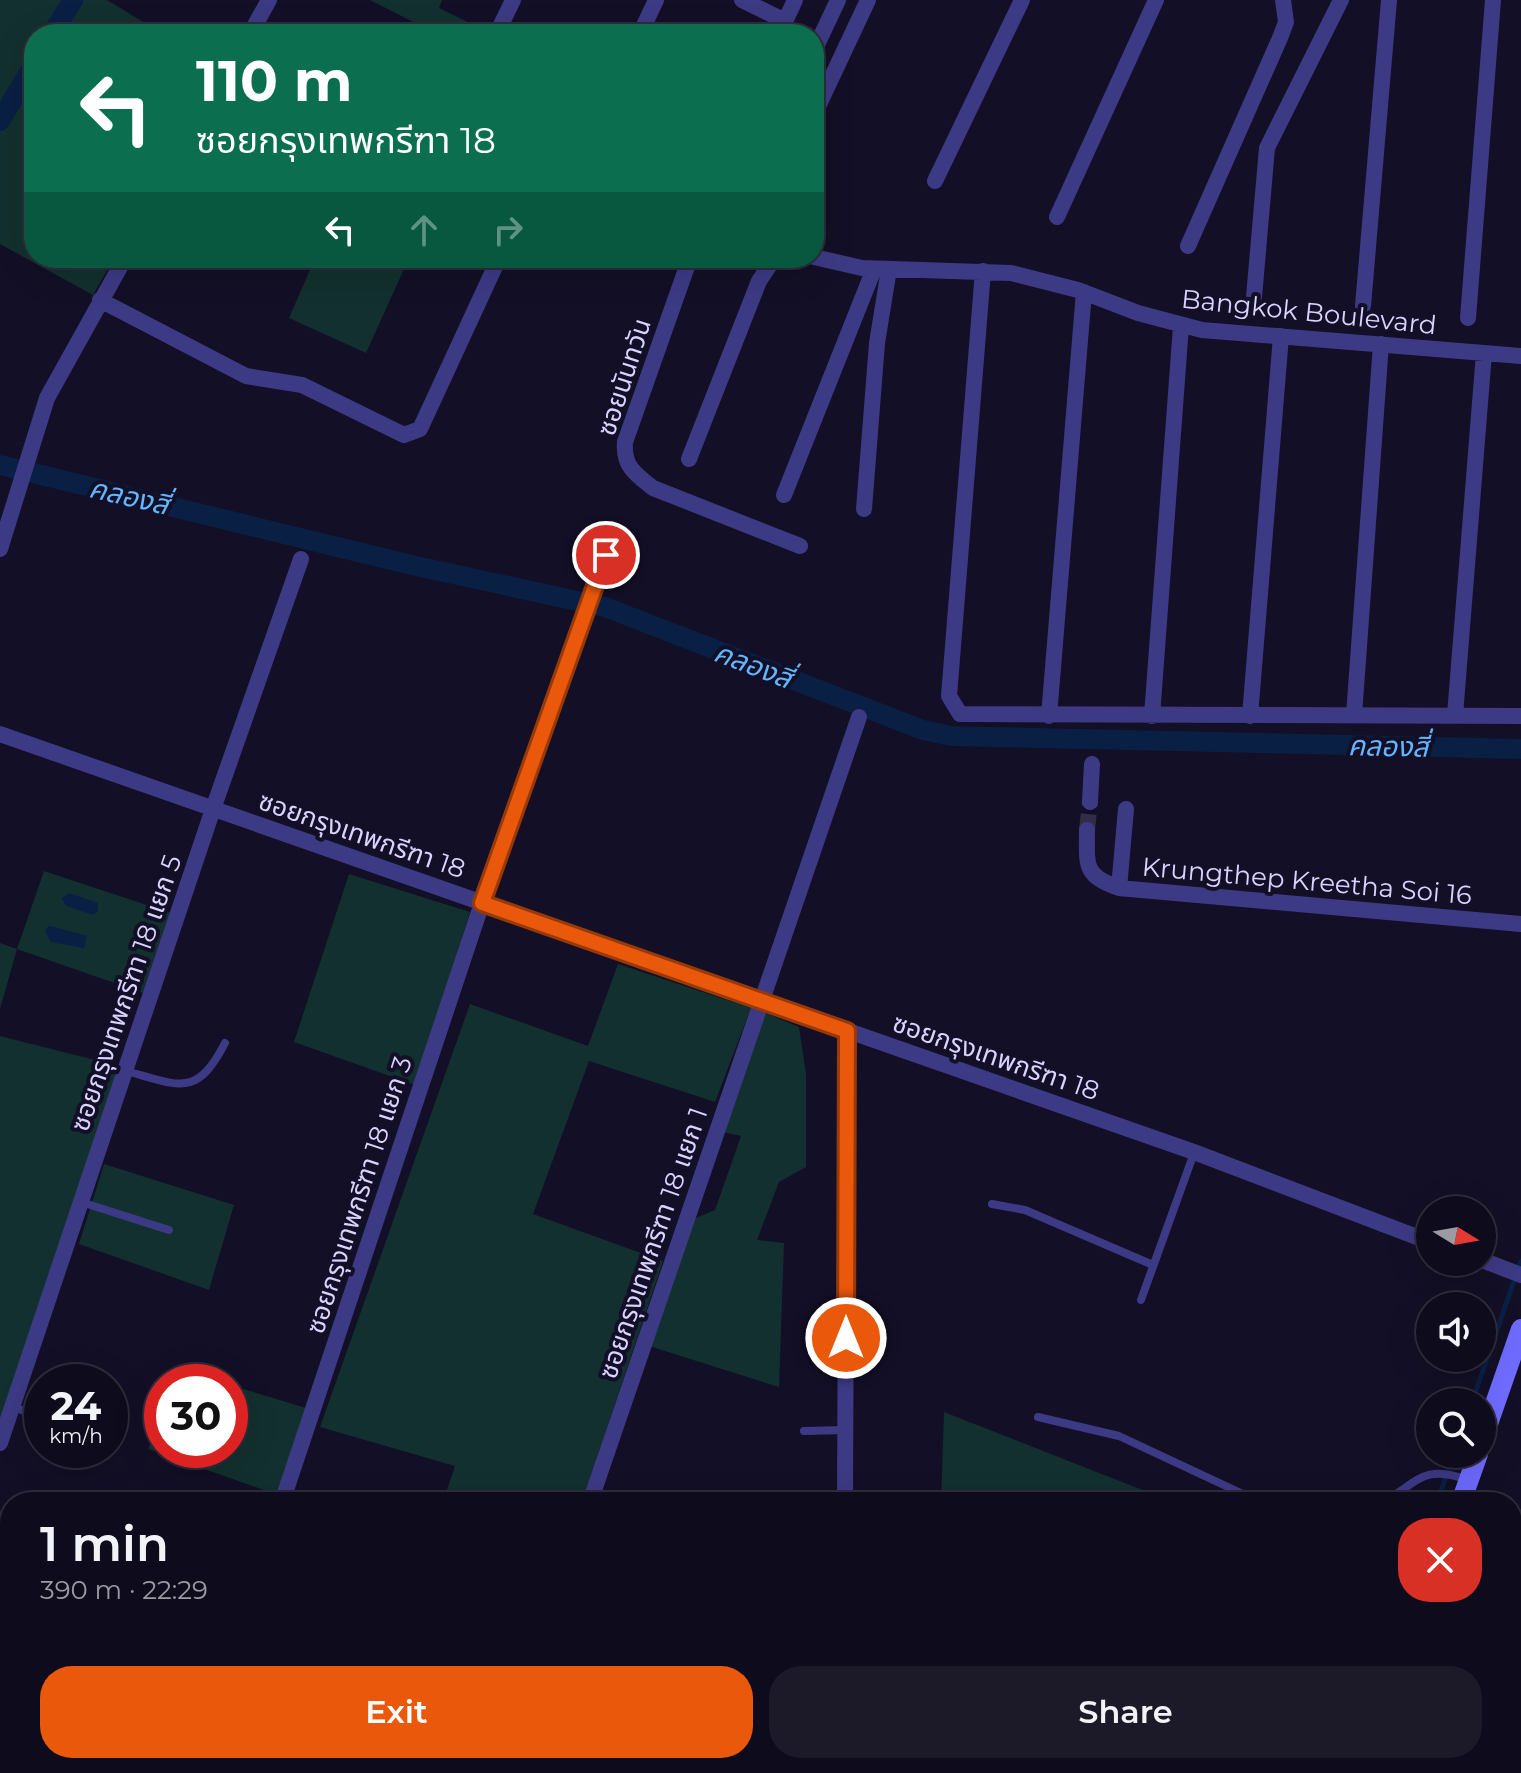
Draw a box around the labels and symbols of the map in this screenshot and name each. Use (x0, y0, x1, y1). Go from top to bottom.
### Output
street label: Bangkok Boulevard (1180, 283, 1438, 341)
street label: ซอยนันทวัน (590, 314, 658, 440)
water label: คลองสี่ (86, 468, 177, 523)
pin (572, 521, 640, 589)
water label: คลองสี่ (709, 633, 802, 697)
water label: คลองสี่ (1348, 726, 1434, 764)
street label: ซอยกรุงเทพกรีฑา 18 (254, 785, 470, 885)
street label: ซอยกรุงเทพกรีฑา 18 แยก 5 (64, 851, 188, 1135)
street label: Krungthep Kreetha Soi 16 (1141, 851, 1473, 911)
street label: ซอยกรุงเทพกรีฑา 18 (888, 1007, 1104, 1107)
street label: ซอยกรุงเทพกรีฑา 18 แยก 3 (299, 1052, 419, 1338)
street label: ซอยกรุงเทพกรีฑา 18 แยก 1 (592, 1103, 714, 1383)
north arrow (1416, 1196, 1496, 1276)
position arrow (804, 1296, 888, 1380)
speed limit sign: 30 (144, 1364, 248, 1468)

